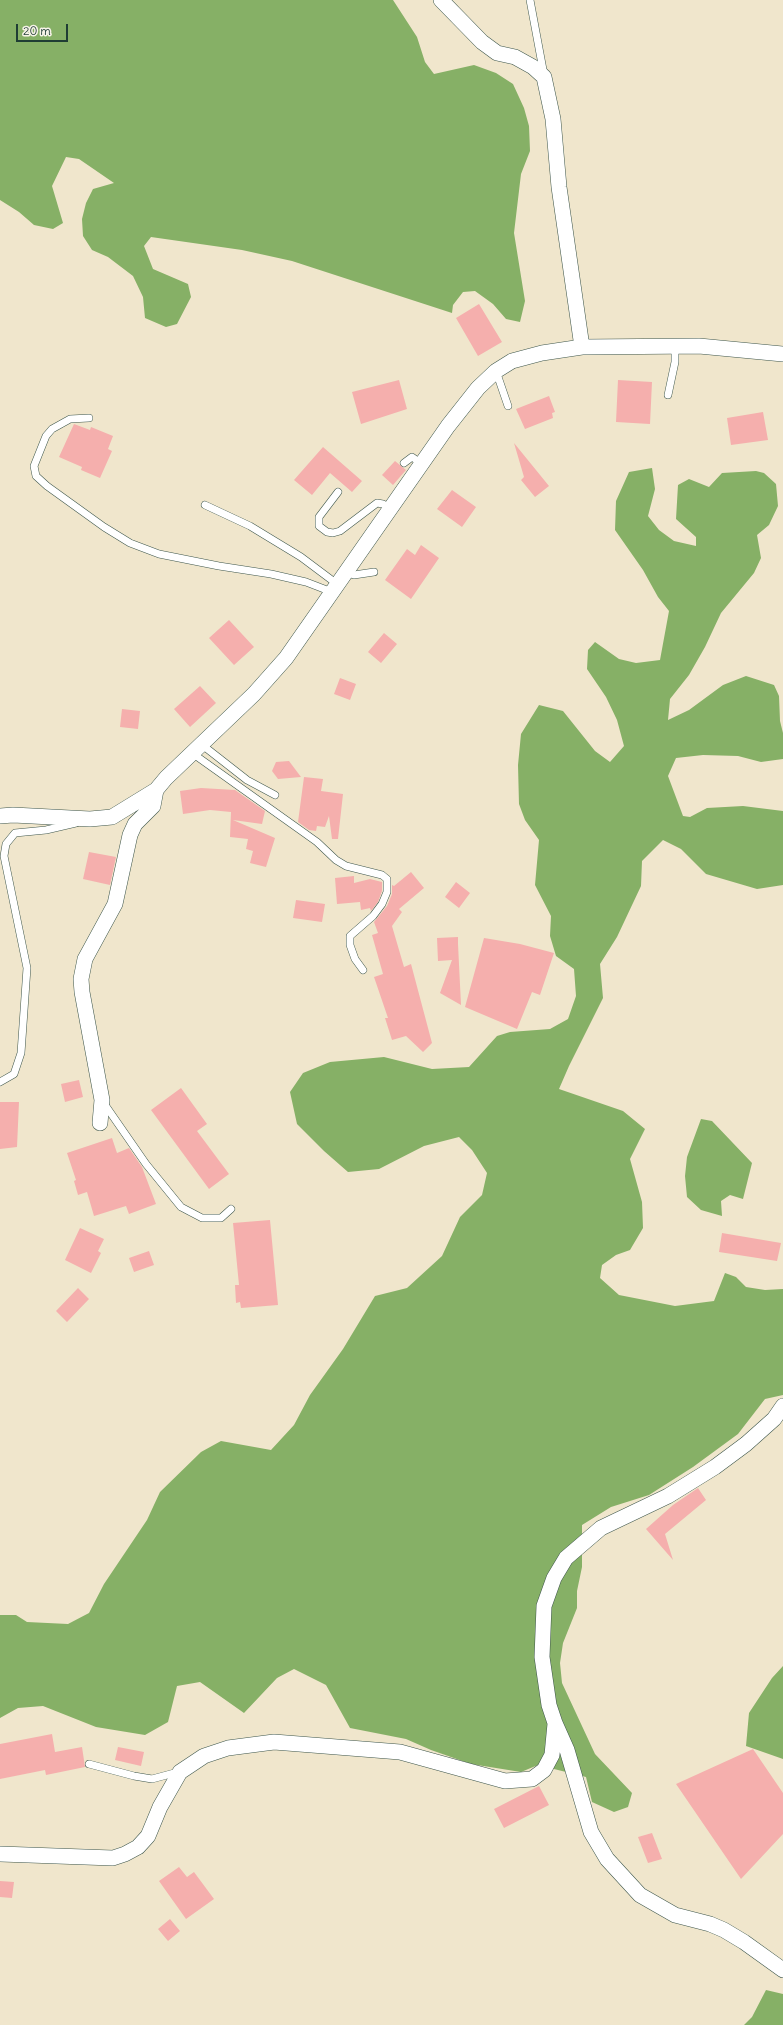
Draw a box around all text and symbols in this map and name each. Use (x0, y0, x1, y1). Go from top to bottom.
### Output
scale bar (18, 16, 70, 42)
text: 20 m (23, 23, 51, 38)

